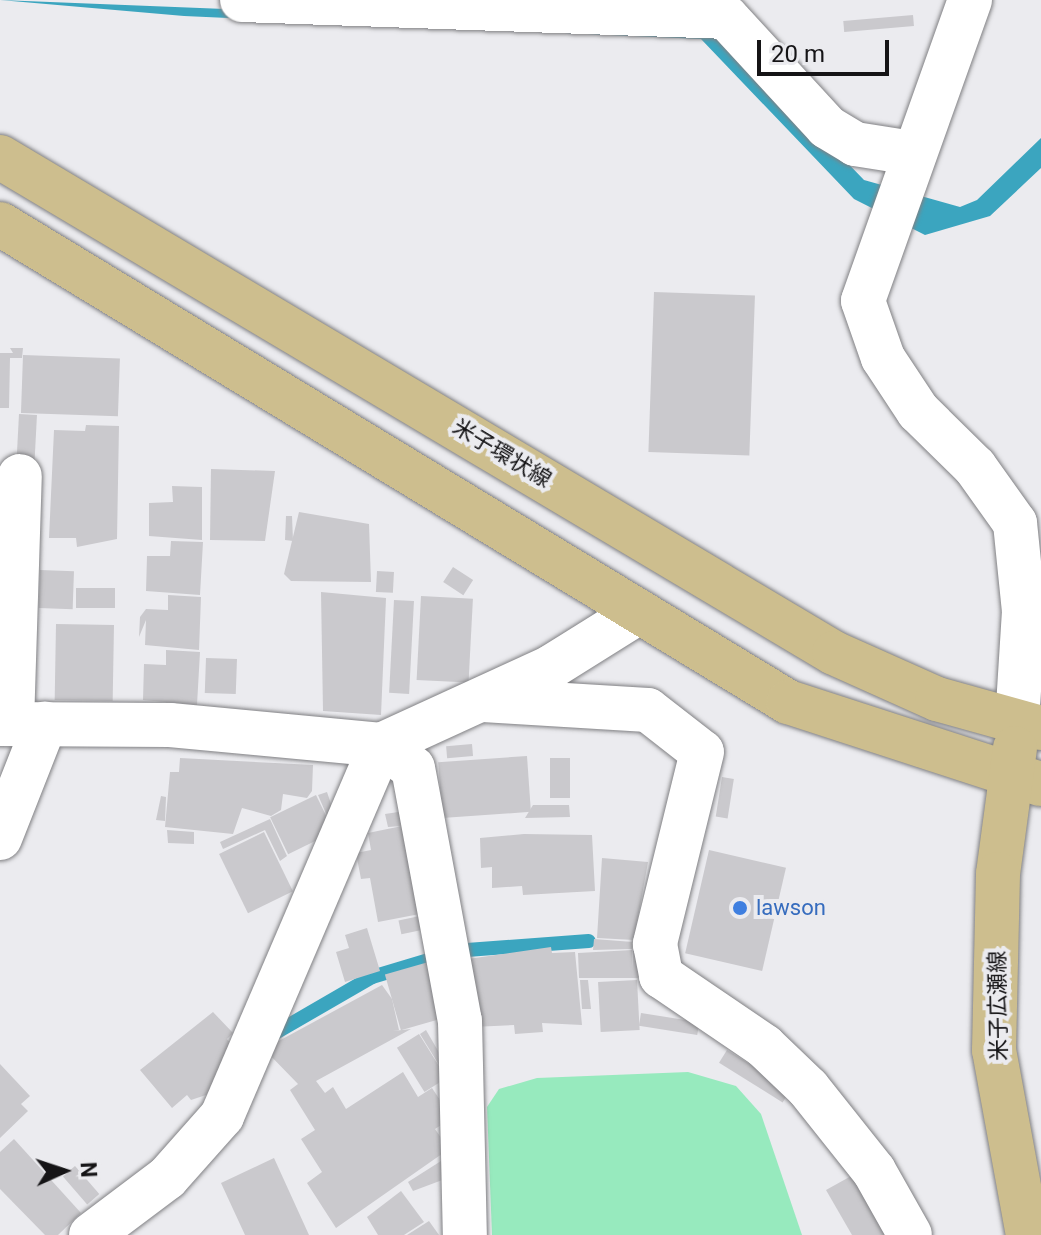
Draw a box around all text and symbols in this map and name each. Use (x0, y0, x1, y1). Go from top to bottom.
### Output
scale bar (761, 24, 893, 74)
text: 20 m (771, 40, 825, 68)
street label: 米子環状線 (448, 413, 556, 493)
place label: lawson (756, 895, 826, 921)
marker: lawson (731, 899, 749, 917)
street label: 米子広瀬線 (984, 951, 1012, 1061)
north arrow (24, 1131, 104, 1211)
text: N (76, 1161, 101, 1178)

